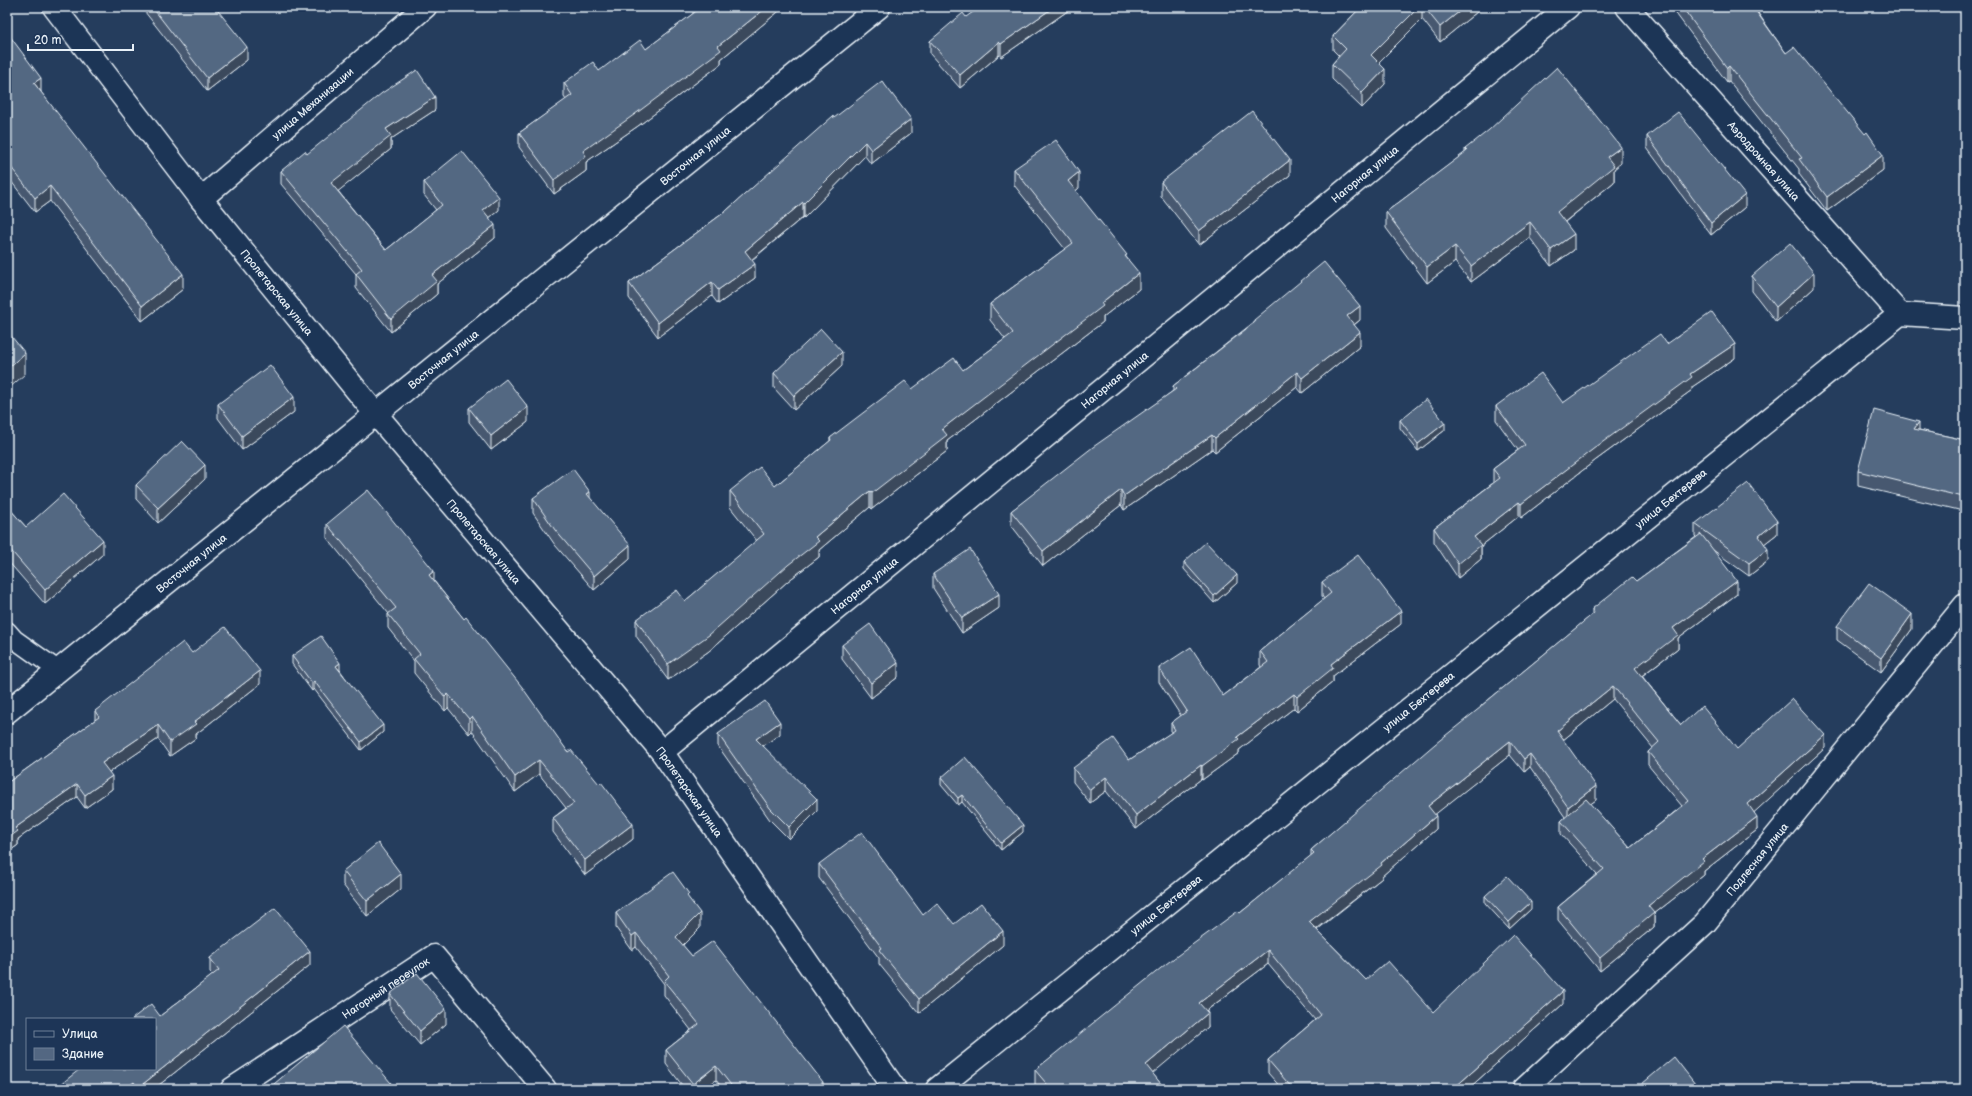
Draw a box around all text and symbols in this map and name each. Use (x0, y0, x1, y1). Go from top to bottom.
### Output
scale bar (28, 26, 133, 52)
text: 20 m (34, 33, 61, 48)
street label: улица Механизации (269, 65, 356, 142)
street label: Аэродромная улица (1724, 118, 1803, 204)
street label: Восточная улица (657, 123, 733, 188)
street label: Нагорная улица (1329, 142, 1401, 205)
street label: Пролетарская улица (238, 247, 316, 338)
street label: Восточная улица (405, 327, 481, 392)
street label: Нагорная улица (1078, 348, 1151, 411)
street label: улица Бехтерева (1632, 465, 1710, 531)
street label: Пролетарская улица (444, 496, 524, 587)
street label: Восточная улица (153, 530, 230, 595)
street label: Нагорная улица (828, 554, 901, 617)
street label: улица Бехтерева (1380, 669, 1457, 734)
street label: Пролетарская улица (654, 744, 726, 840)
street label: Подлесная улица (1723, 820, 1791, 898)
street label: улица Бехтерева (1128, 872, 1205, 937)
street label: Нагорный переулок (340, 954, 432, 1021)
legend (26, 1018, 156, 1070)
text: Улица (62, 1027, 98, 1042)
text: Здание (62, 1047, 104, 1062)

